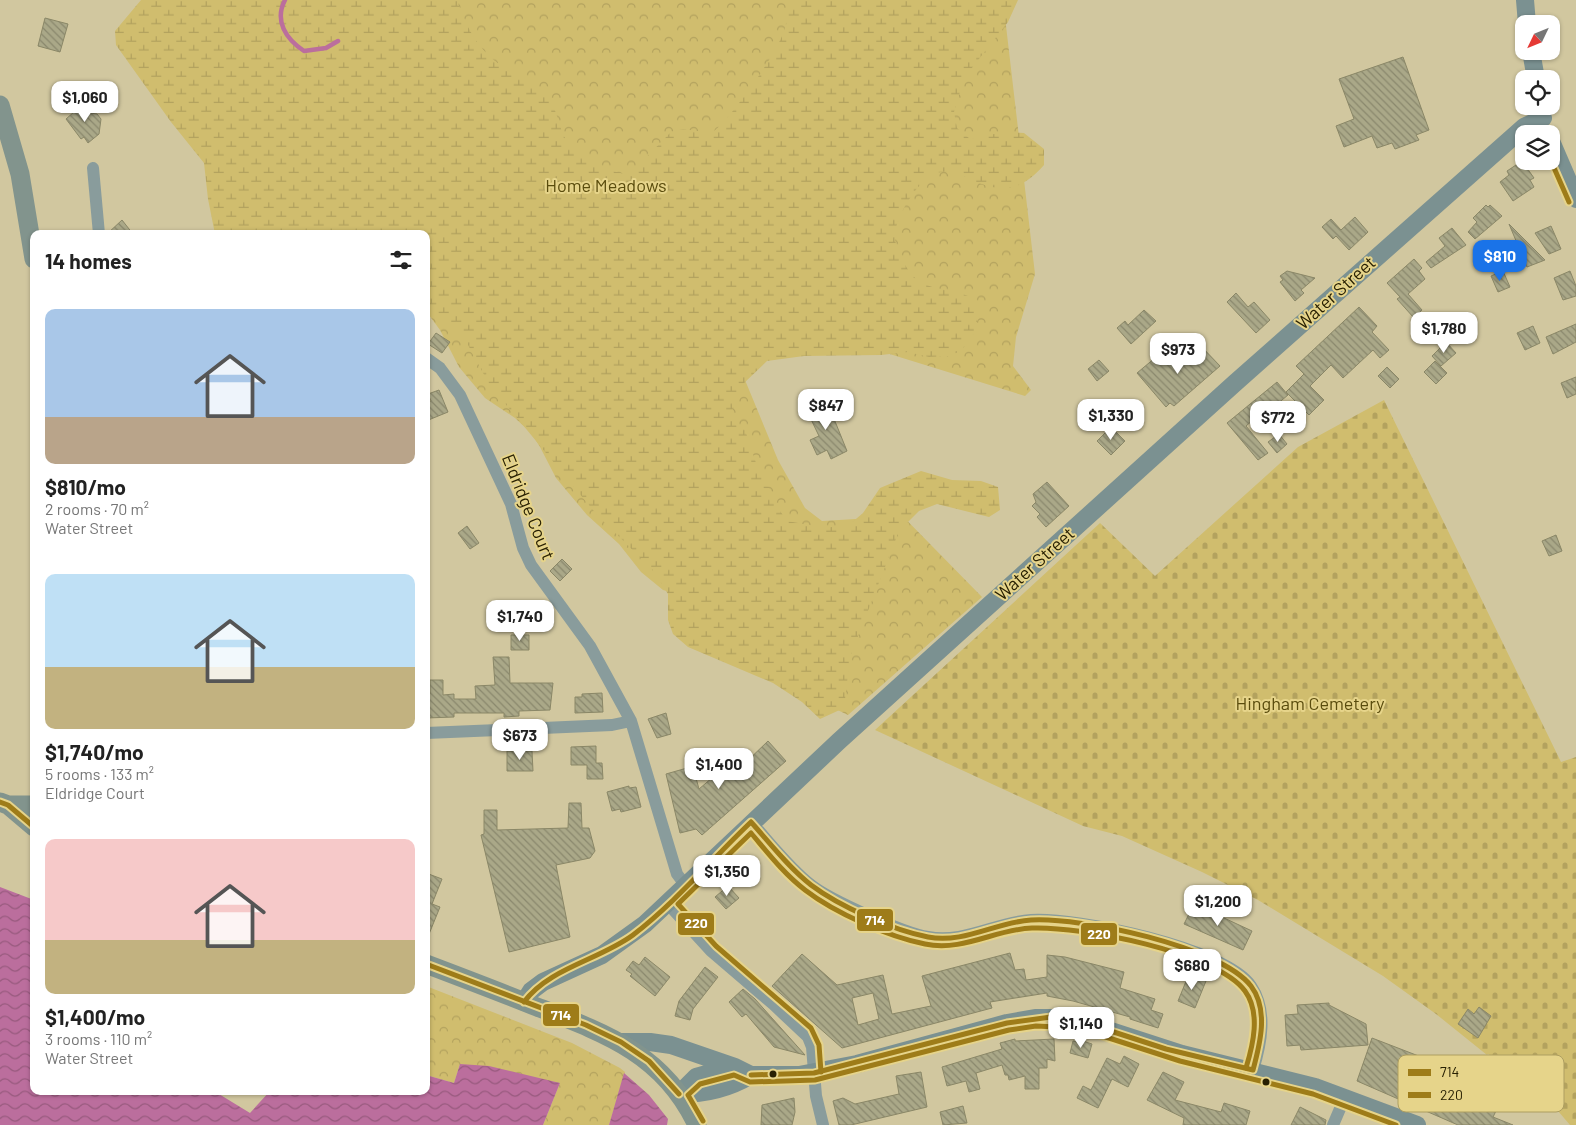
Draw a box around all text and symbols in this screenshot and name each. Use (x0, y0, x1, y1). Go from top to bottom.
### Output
north arrow (1515, 15, 1560, 60)
map controls (1515, 15, 1560, 170)
button: locate (1515, 70, 1560, 115)
pin: $1,060 (44, 80, 126, 123)
text: $1,060 (62, 87, 108, 106)
button: layers (1515, 125, 1560, 170)
park label: Home Meadows (545, 174, 667, 196)
pin: $810 (1470, 240, 1530, 282)
icon: filters (387, 246, 415, 274)
text: $810 (1484, 246, 1516, 265)
text: 14 homes (45, 248, 132, 273)
street label: Water Street (1291, 251, 1380, 334)
pin: $1,780 (1403, 312, 1485, 354)
text: $1,780 (1422, 318, 1466, 337)
pin: $973 (1148, 332, 1208, 375)
text: $973 (1161, 339, 1195, 358)
icon: home (185, 341, 275, 431)
pin: $847 (796, 388, 856, 431)
text: $847 (809, 395, 843, 414)
pin: $1,330 (1070, 398, 1152, 441)
pin: $772 (1248, 400, 1308, 443)
text: $1,330 (1088, 405, 1134, 424)
text: $772 (1261, 407, 1295, 426)
street label: Eldridge Court (498, 450, 560, 563)
text: $810/mo (45, 474, 126, 499)
text: 2 rooms · 70 m² (45, 499, 149, 518)
text: Water Street (45, 518, 133, 537)
street label: Water Street (990, 522, 1079, 605)
pin: $1,740 (479, 600, 561, 642)
icon: home (185, 606, 275, 696)
text: $1,740 (497, 606, 543, 625)
park label: Hingham Cemetery (1235, 692, 1385, 714)
pin: $673 (490, 718, 550, 761)
text: $673 (503, 725, 537, 744)
text: $1,740/mo (45, 739, 144, 764)
pin: $1,400 (678, 748, 760, 790)
text: $1,400 (696, 754, 742, 773)
text: 5 rooms · 133 m² (45, 764, 154, 783)
text: Eldridge Court (45, 783, 145, 802)
pin: $1,350 (686, 854, 768, 897)
text: $1,350 (704, 861, 750, 880)
icon: home (185, 871, 275, 961)
pin: $1,200 (1177, 884, 1259, 927)
text: $1,200 (1195, 891, 1241, 910)
line badge: 714 (856, 908, 894, 932)
text: 714 (865, 911, 885, 928)
line badge: 220 (677, 912, 715, 936)
text: 220 (684, 914, 708, 931)
line badge: 220 (1080, 922, 1118, 946)
text: 220 (1087, 925, 1111, 942)
pin: $680 (1162, 948, 1222, 991)
text: $680 (1174, 955, 1210, 974)
line badge: 714 (542, 1003, 580, 1027)
text: $1,400/mo (45, 1004, 145, 1029)
text: 714 (551, 1006, 571, 1023)
pin: $1,140 (1040, 1006, 1122, 1049)
text: $1,140 (1059, 1013, 1103, 1032)
text: 3 rooms · 110 m² (45, 1029, 152, 1048)
text: Water Street (45, 1048, 133, 1067)
legend (1398, 1055, 1564, 1112)
text: 714 (1440, 1063, 1459, 1080)
unlabelled marker (768, 1069, 778, 1079)
unlabelled marker (1261, 1077, 1271, 1087)
text: 220 (1440, 1086, 1463, 1103)

